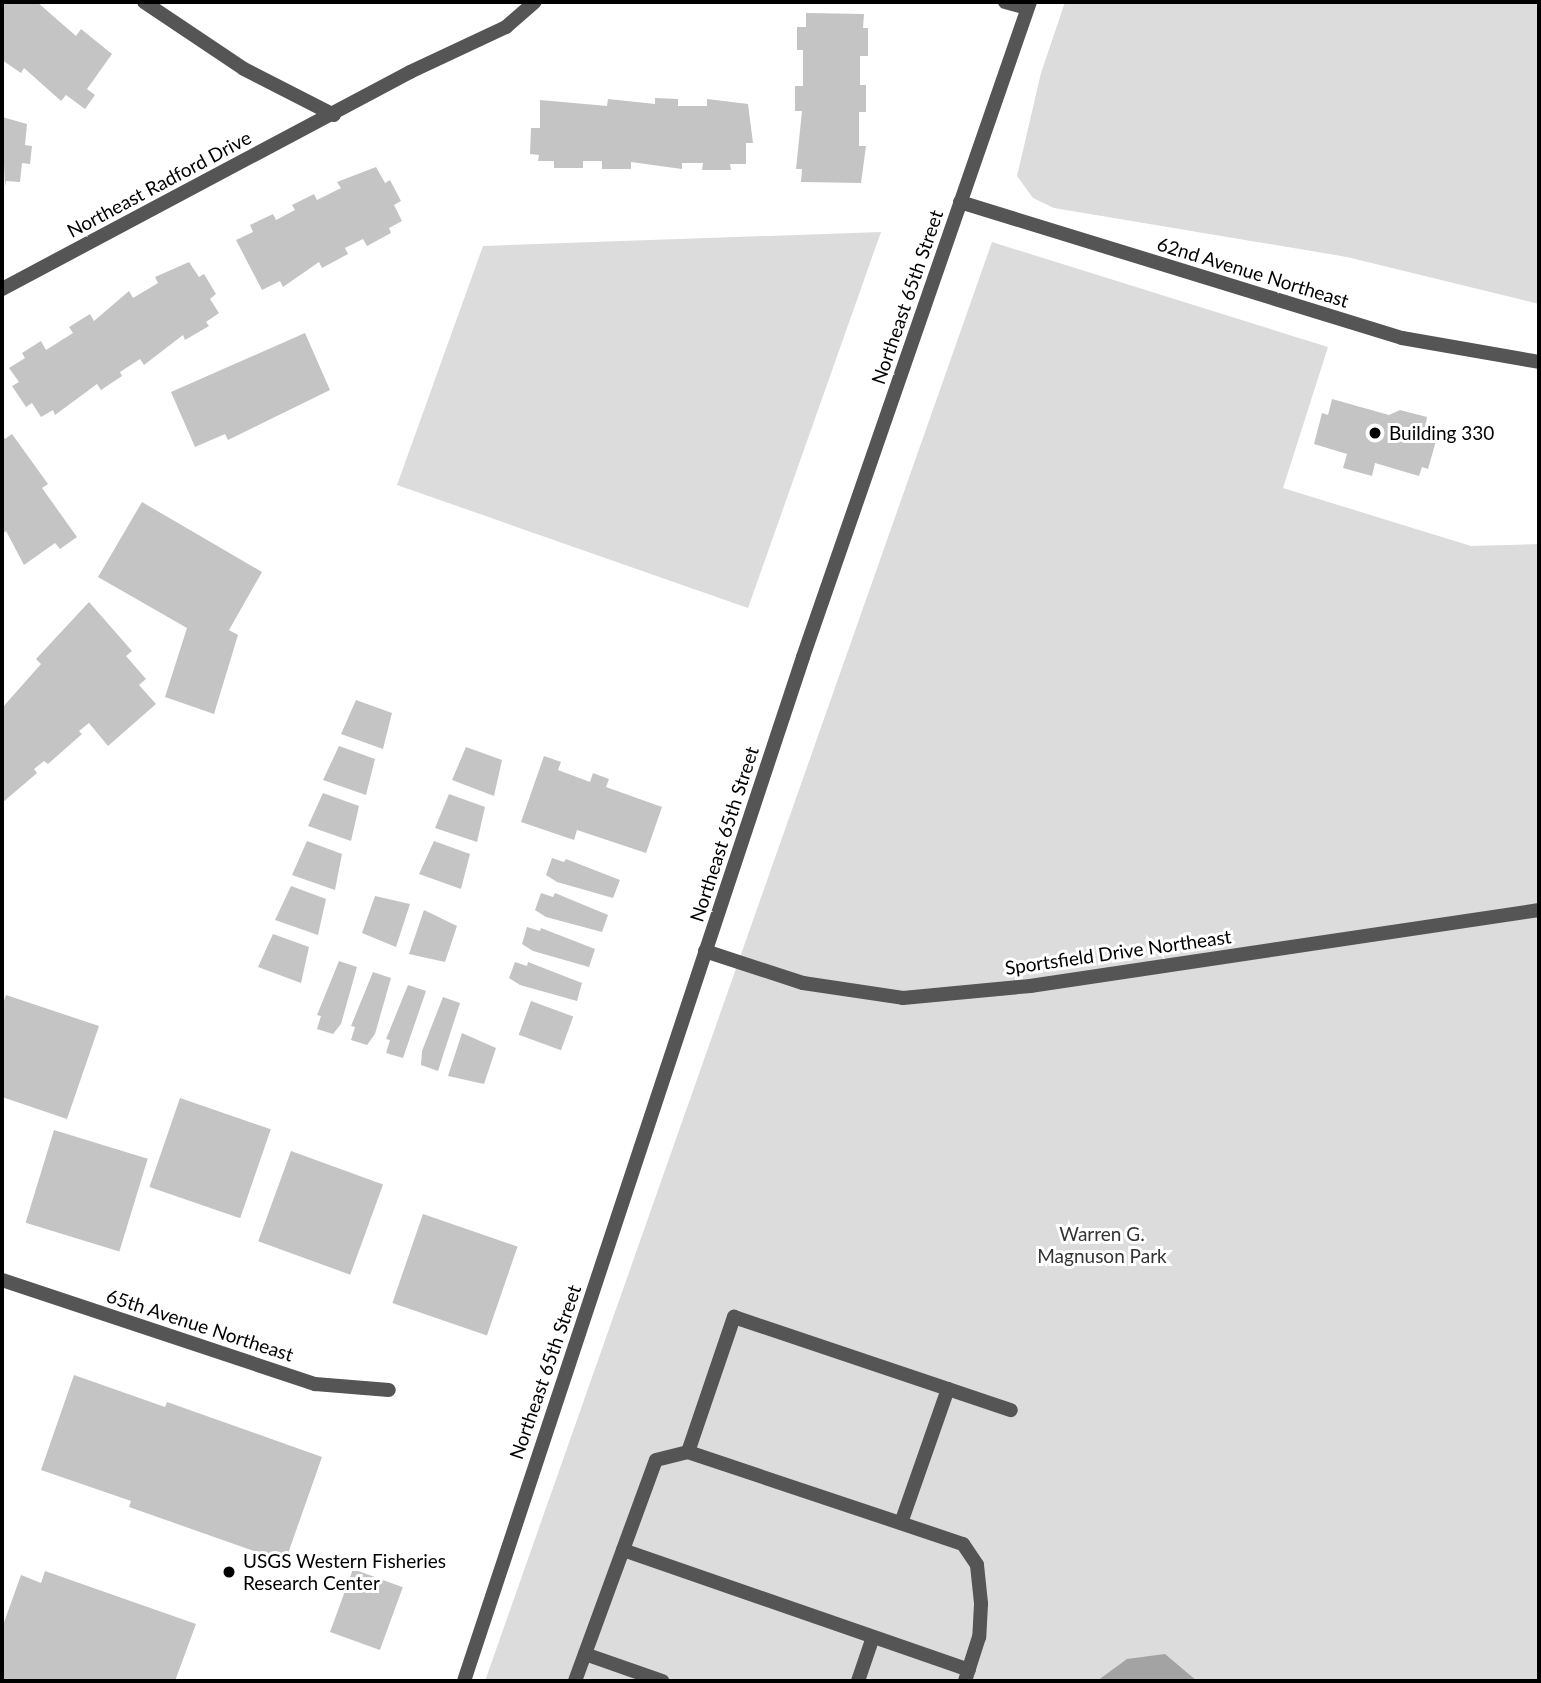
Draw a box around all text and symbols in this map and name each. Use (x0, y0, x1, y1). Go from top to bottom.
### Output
street label: Northeast Radford Drive (63, 126, 255, 242)
street label: Northeast 65th Street (866, 207, 948, 387)
street label: 62nd Avenue Northeast (1154, 232, 1352, 312)
place label: Building 330 (1389, 422, 1494, 444)
marker: Building 330 (1367, 425, 1383, 441)
street label: Northeast 65th Street (685, 743, 763, 925)
street label: Sportsfield Drive Northeast (1003, 925, 1233, 979)
park label: Warren G. Magnuson Park (1037, 1223, 1167, 1267)
street label: Northeast 65th Street (504, 1282, 586, 1462)
street label: 65th Avenue Northeast (103, 1284, 297, 1366)
place label: USGS Western Fisheries Research Center (243, 1550, 446, 1594)
marker: USGS Western Fisheries Research Center (221, 1564, 237, 1580)

